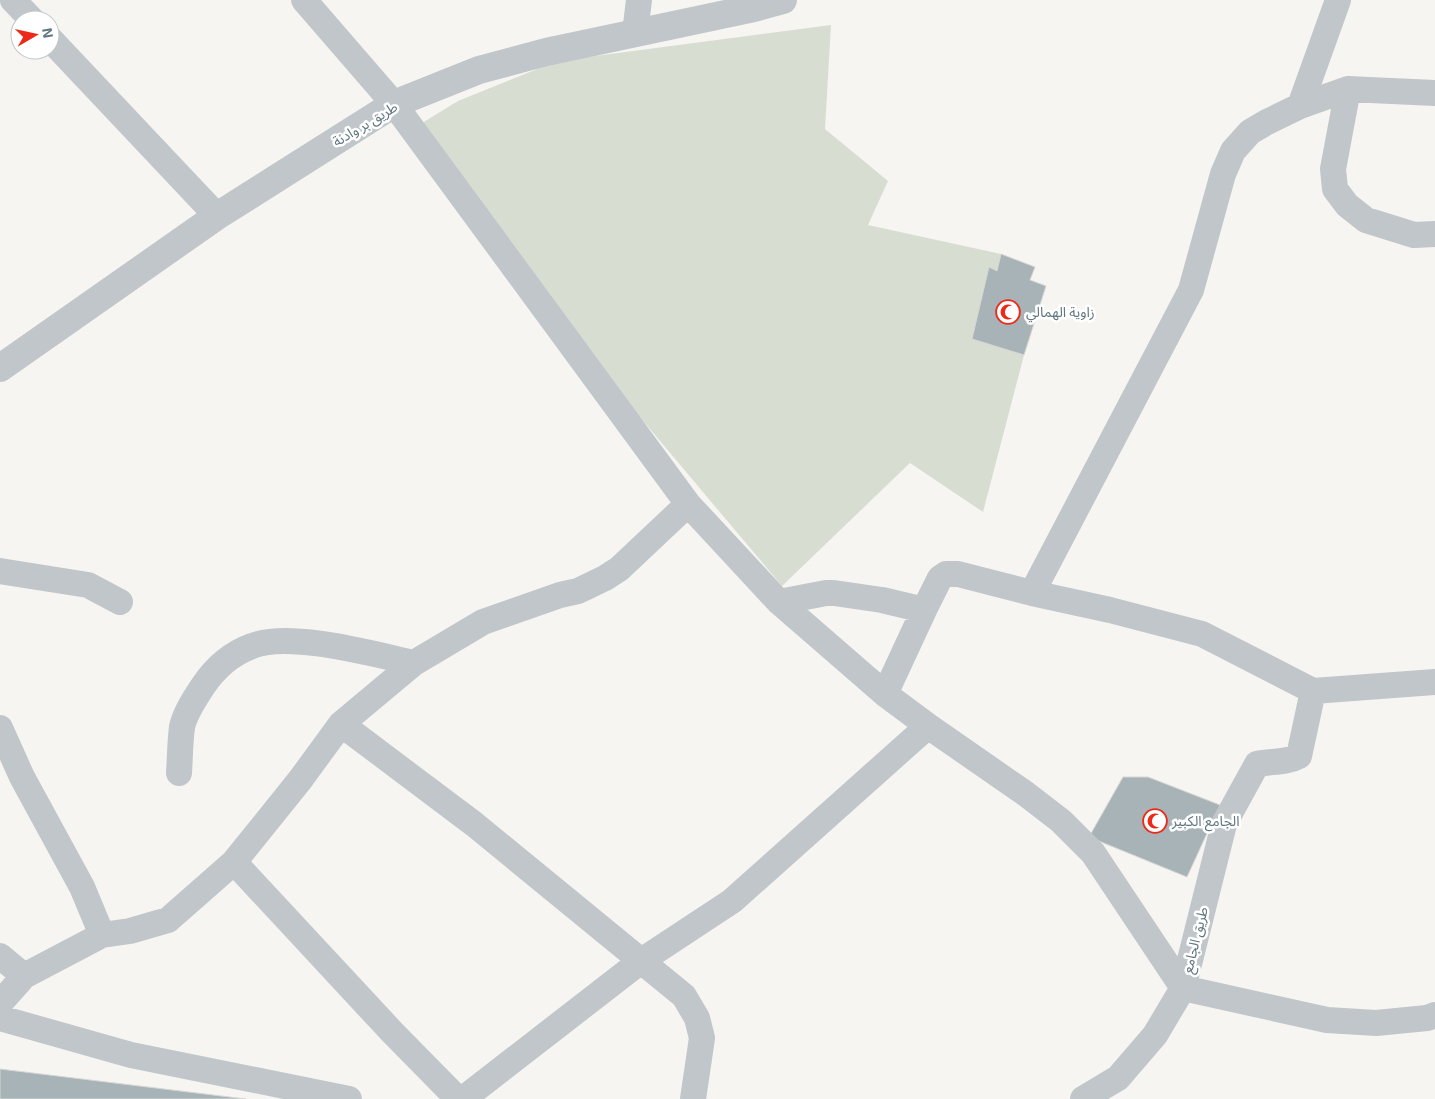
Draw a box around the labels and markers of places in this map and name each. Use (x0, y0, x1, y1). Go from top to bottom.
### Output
mosque icon: زاوية الهمالي (995, 299, 1021, 325)
place label: زاوية الهمالي (1026, 303, 1095, 323)
mosque icon: الجامع الكبير (1142, 808, 1168, 834)
place label: الجامع الكبير (1171, 812, 1240, 832)

